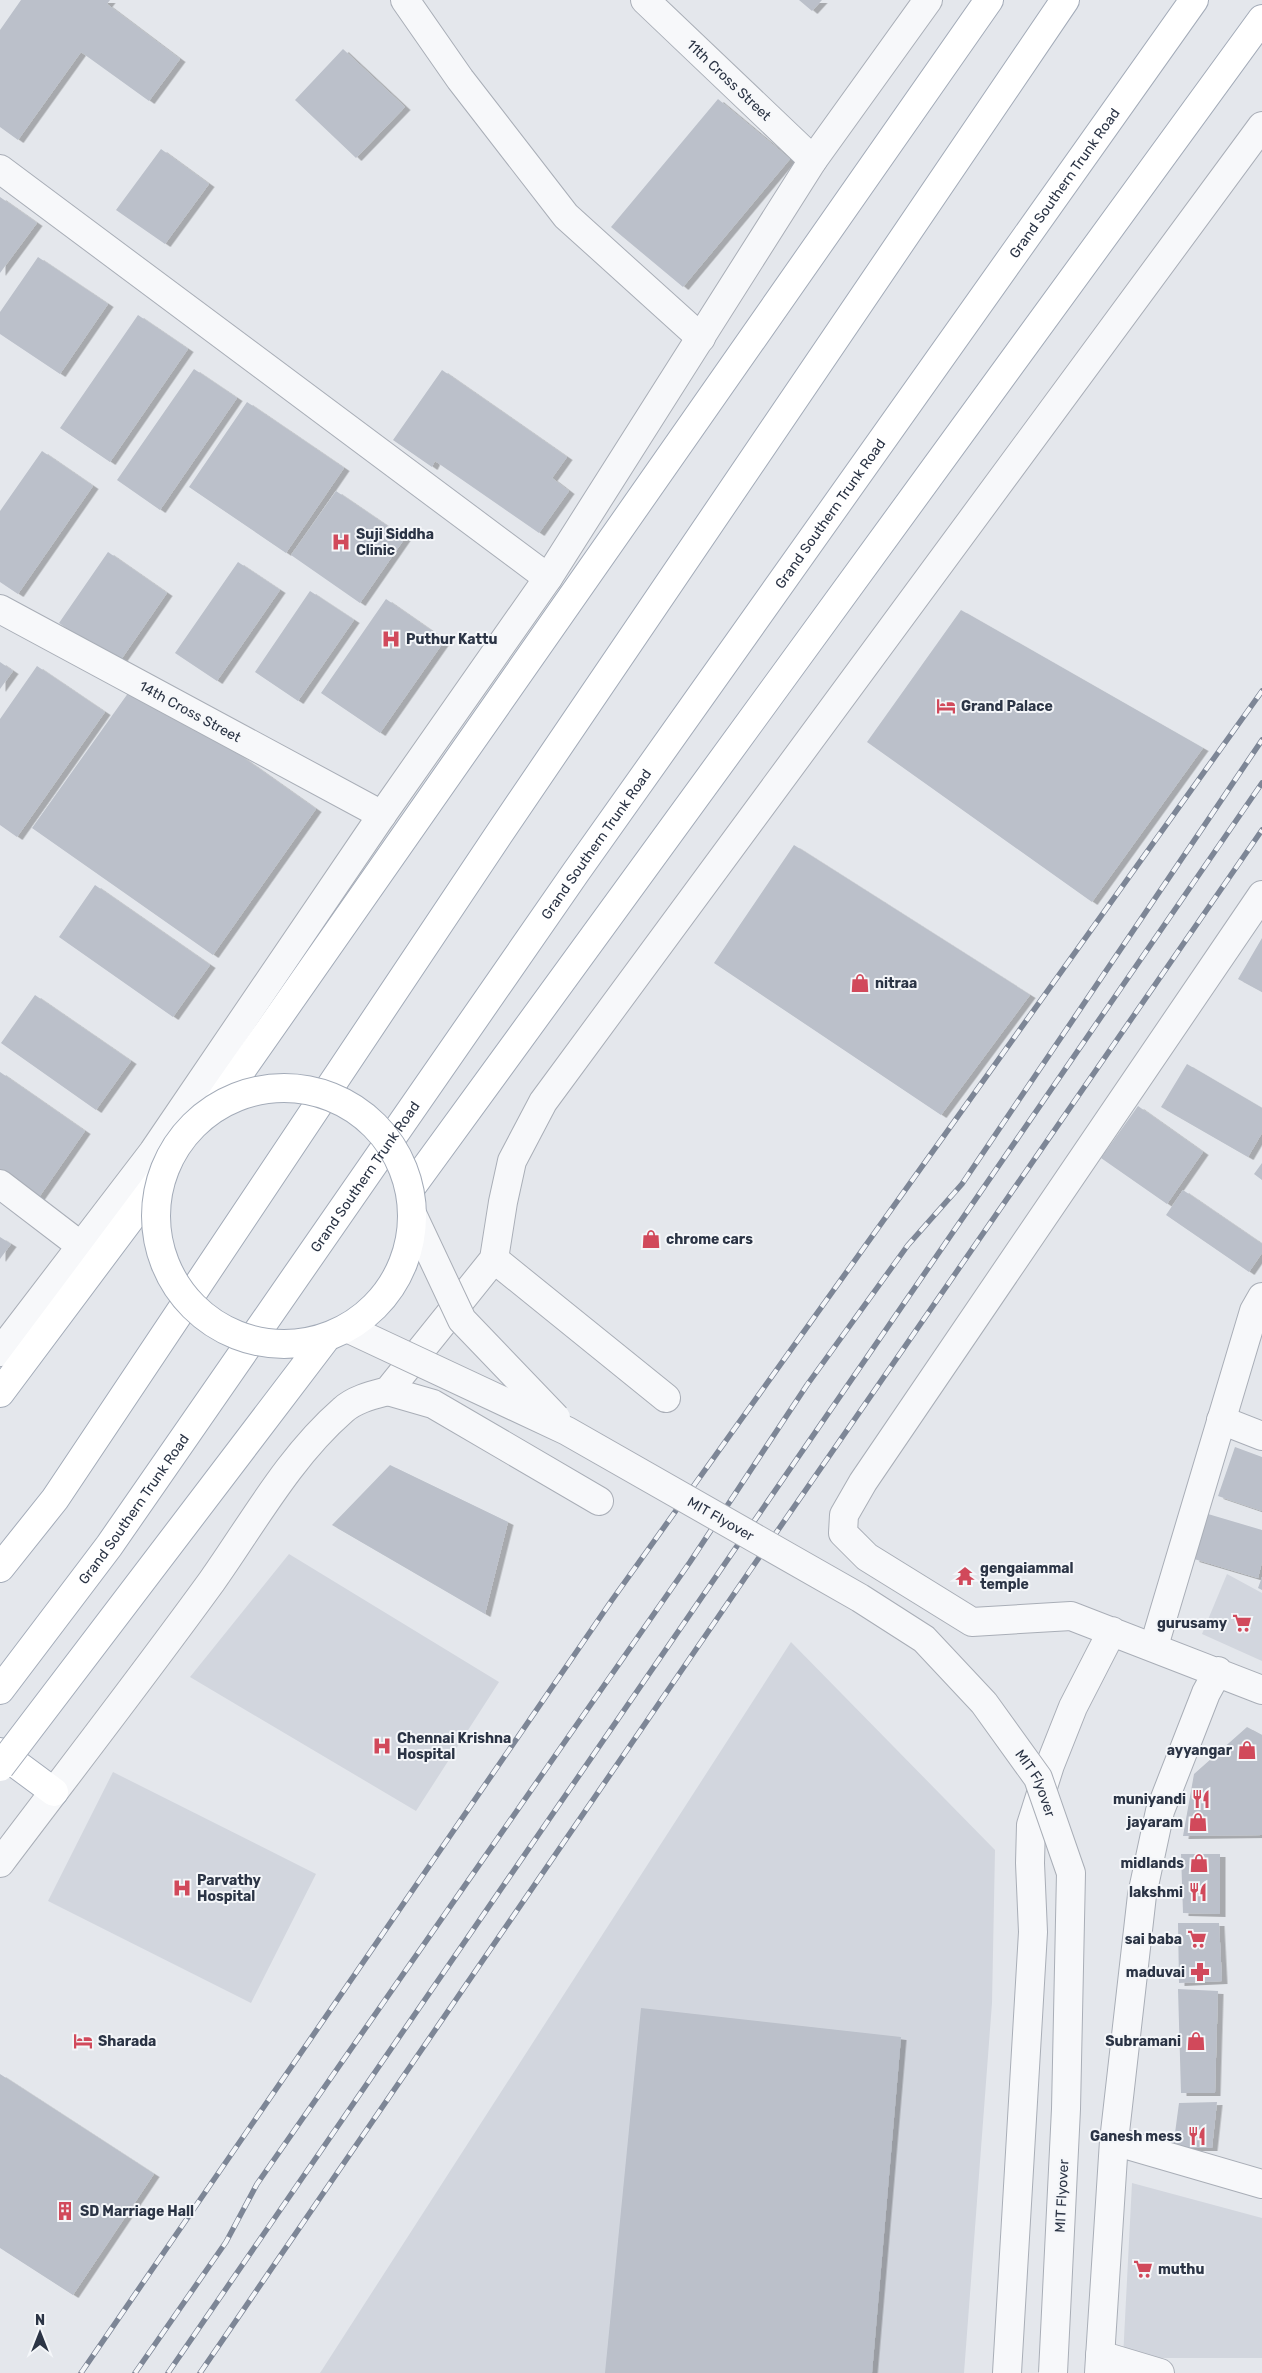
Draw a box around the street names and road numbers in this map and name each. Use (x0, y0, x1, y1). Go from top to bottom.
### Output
street label: 11th Cross Street (683, 36, 775, 125)
street label: Grand Southern Trunk Road (1005, 105, 1123, 261)
street label: Grand Southern Trunk Road (771, 435, 889, 592)
street label: 14th Cross Street (136, 677, 244, 746)
street label: Grand Southern Trunk Road (537, 766, 655, 922)
street label: Grand Southern Trunk Road (307, 1098, 423, 1255)
street label: Grand Southern Trunk Road (75, 1431, 192, 1587)
street label: MIT Flyover (685, 1493, 758, 1545)
street label: MIT Flyover (1012, 1746, 1060, 1820)
street label: MIT Flyover (1052, 2158, 1072, 2233)

